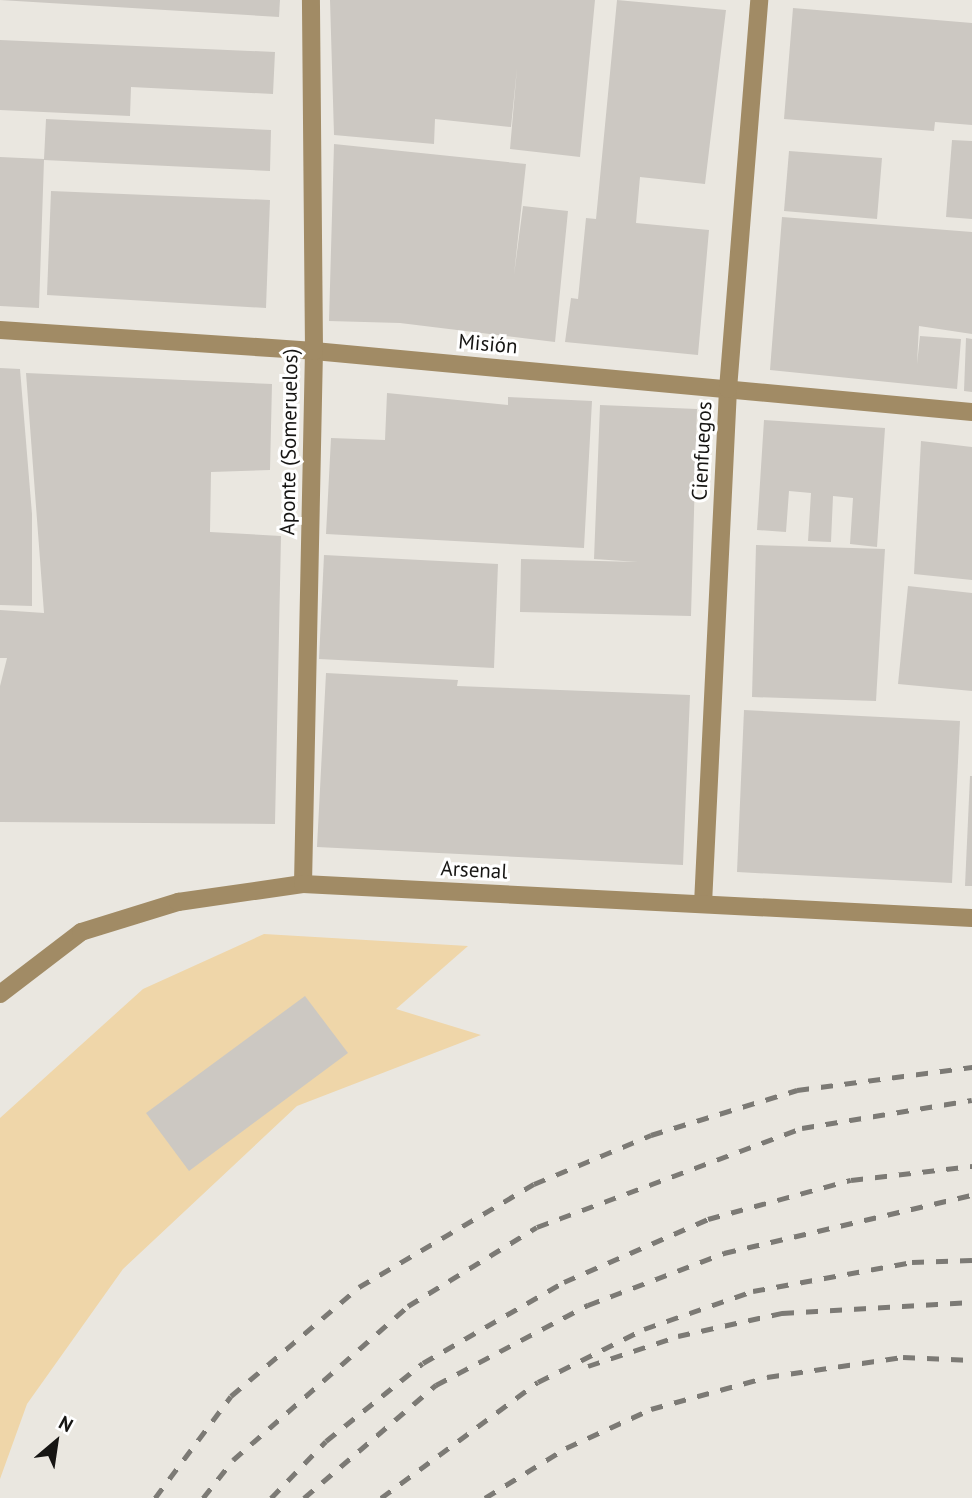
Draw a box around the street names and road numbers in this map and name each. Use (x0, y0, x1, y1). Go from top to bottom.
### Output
street label: Misión (457, 329, 519, 359)
street label: Aponte (Someruelos) (275, 348, 303, 536)
street label: Cienfuegos (687, 401, 717, 501)
street label: Arsenal (440, 856, 508, 884)

